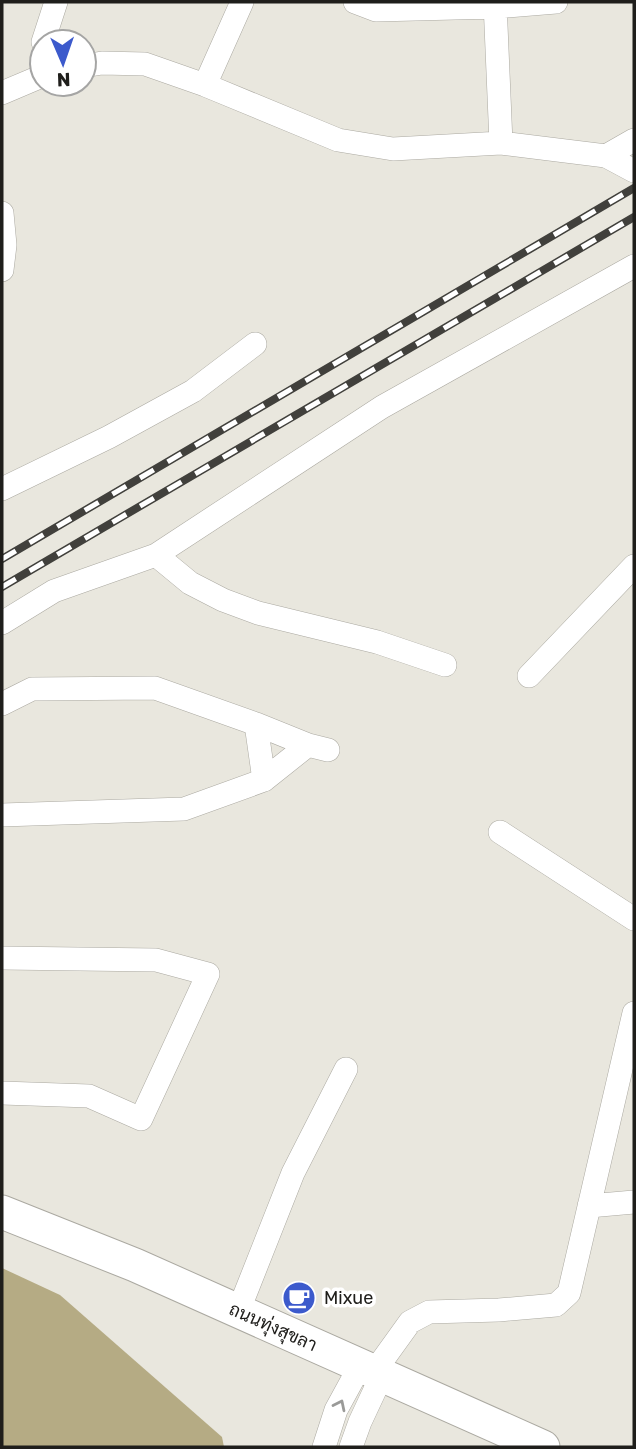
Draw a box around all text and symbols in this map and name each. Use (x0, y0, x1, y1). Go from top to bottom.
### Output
north arrow (28, 28, 98, 98)
text: N (56, 68, 71, 91)
cafe icon: Mixue (280, 1279, 318, 1317)
place label: Mixue (324, 1287, 373, 1309)
street label: ถนนทุ่งสุขลา (225, 1297, 321, 1357)
one-way arrow (331, 1400, 345, 1412)

